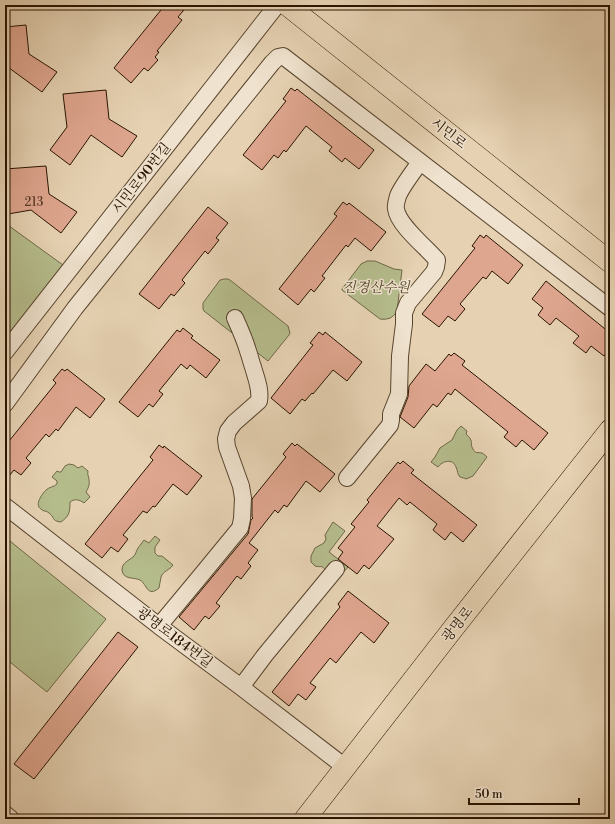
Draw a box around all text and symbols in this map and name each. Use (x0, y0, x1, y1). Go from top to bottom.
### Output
street label: 시민로 (427, 114, 470, 154)
street label: 시민로90번길 (108, 139, 175, 218)
house number: 213 (25, 195, 44, 210)
park label: 진경산수원 (342, 279, 411, 297)
street label: 광명로184번길 (133, 603, 216, 672)
street label: 광명로 (438, 603, 478, 646)
scale bar (469, 780, 579, 806)
text: 50 m (475, 787, 503, 802)

